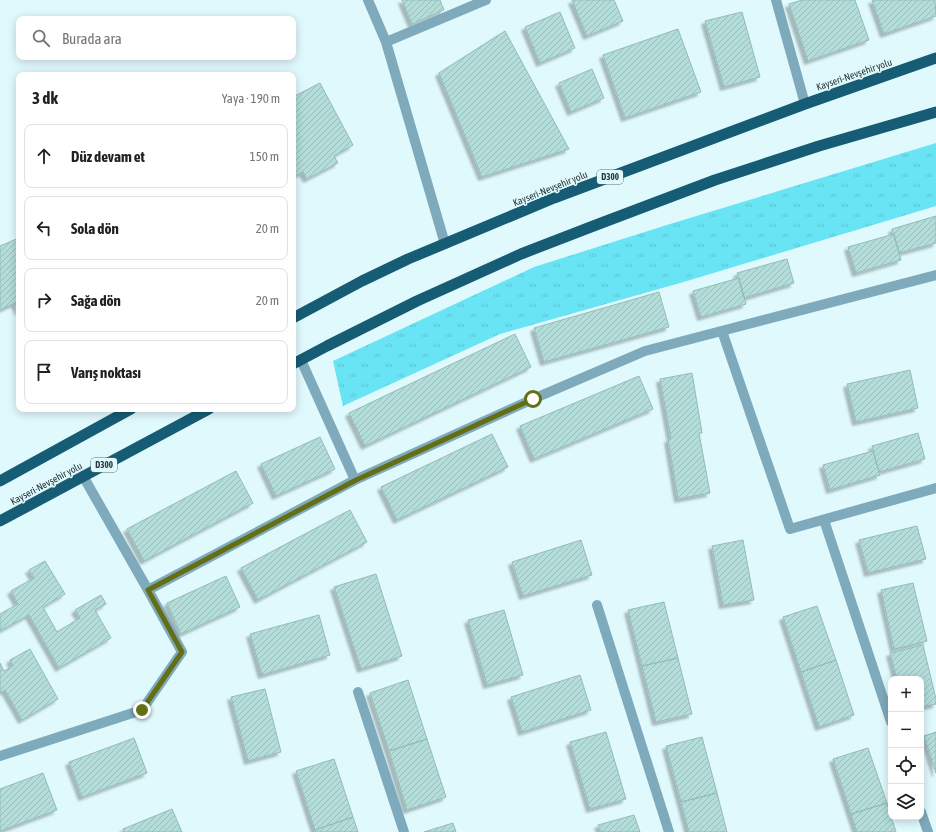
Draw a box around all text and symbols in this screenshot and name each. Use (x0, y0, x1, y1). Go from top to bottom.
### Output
search box (16, 16, 296, 60)
icon: search (30, 27, 52, 49)
text: Burada ara (62, 30, 122, 47)
street label: Kayseri-Nevşehir yolu (815, 56, 894, 93)
text: 3 dk (32, 88, 58, 108)
text: Yaya · 190 m (222, 91, 280, 106)
icon: ahead (33, 145, 55, 167)
text: Düz devam et (71, 148, 145, 165)
text: 150 m (250, 149, 279, 164)
street label: Kayseri-Nevşehir yolu (511, 168, 589, 208)
road number: D300 (597, 170, 623, 184)
icon: left (33, 217, 55, 239)
text: Sola dön (71, 220, 119, 237)
text: 20 m (256, 221, 279, 236)
icon: right (33, 289, 55, 311)
text: Sağa dön (71, 292, 121, 309)
text: 20 m (256, 293, 279, 308)
icon: arrive (33, 361, 55, 383)
text: Varış noktası (71, 364, 141, 381)
route start (524, 390, 542, 408)
road number: D300 (91, 458, 117, 472)
street label: Kayseri-Nevşehir yolu (9, 460, 84, 507)
map controls (888, 676, 924, 820)
button: + (888, 676, 924, 712)
route end (133, 701, 151, 719)
button: − (888, 712, 924, 748)
button: locate (888, 748, 924, 784)
button: layers (888, 784, 924, 820)

